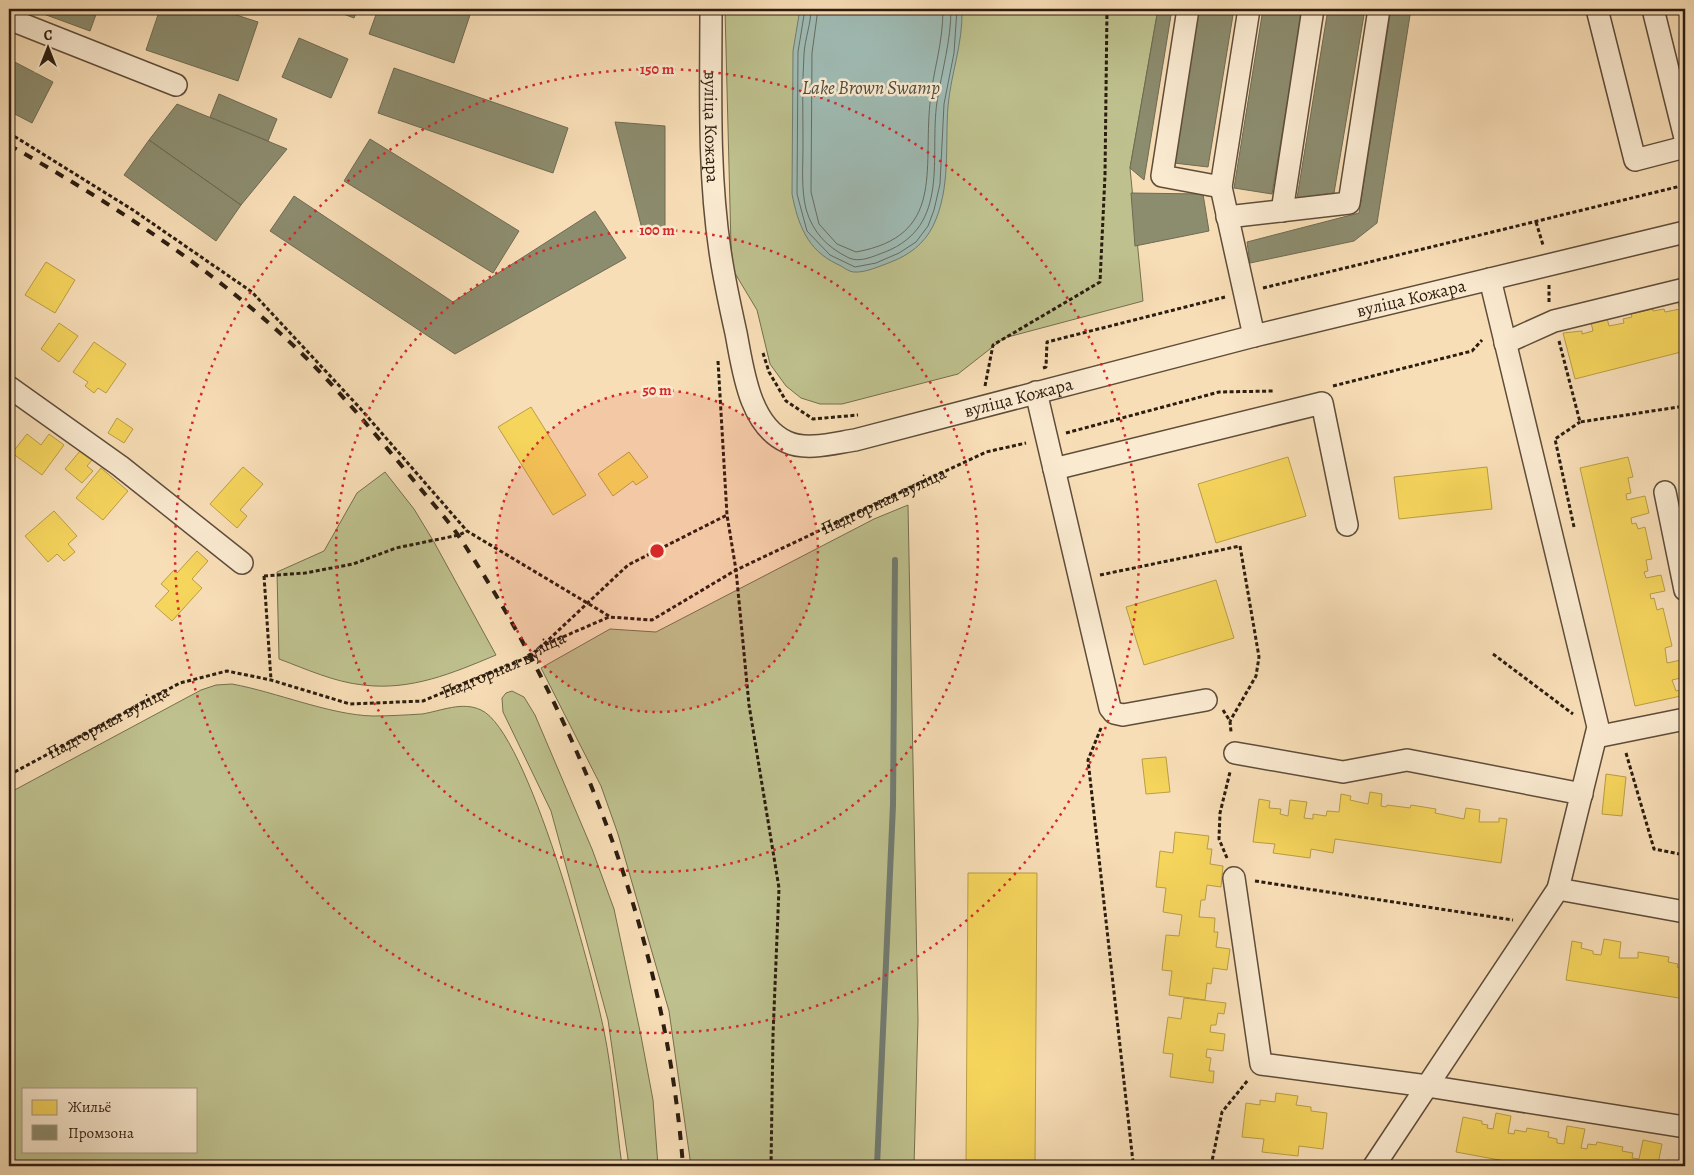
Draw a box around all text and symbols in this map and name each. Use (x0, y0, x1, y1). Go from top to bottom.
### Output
north arrow (22, 22, 72, 72)
text: С (44, 26, 53, 45)
text: 150 m (640, 59, 675, 79)
street label: вуліца Кожара (699, 71, 725, 184)
water label: Lake Brown Swamp (802, 75, 940, 101)
text: 100 m (639, 220, 675, 240)
street label: вуліца Кожара (1354, 273, 1469, 323)
street label: вуліца Кожара (961, 372, 1076, 423)
text: 50 m (642, 380, 672, 400)
street label: Падгорная вуліца (817, 460, 951, 540)
centre of rings (648, 542, 666, 560)
street label: Падгорная вуліца (438, 625, 570, 704)
street label: Падгорная вуліца (42, 679, 174, 765)
legend (22, 1088, 198, 1152)
text: Жильё (68, 1097, 111, 1117)
text: Промзона (68, 1123, 134, 1143)

